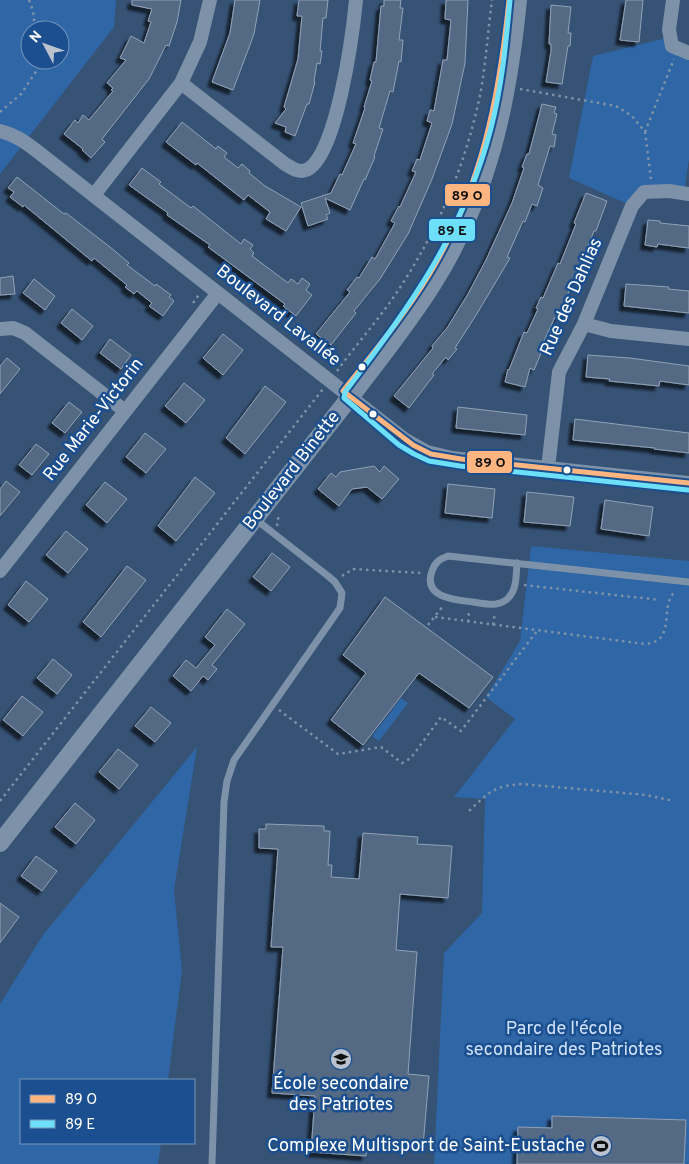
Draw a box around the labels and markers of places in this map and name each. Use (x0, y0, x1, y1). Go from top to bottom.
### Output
unlabelled marker (357, 362, 367, 372)
unlabelled marker (368, 409, 378, 419)
unlabelled marker (562, 465, 572, 475)
school or university icon: École secondaire des Patriotes (329, 1047, 353, 1071)
place label: École secondaire des Patriotes (273, 1071, 409, 1117)
sports icon: Complexe Multisport de Saint-Eustache (589, 1134, 613, 1158)
place label: Complexe Multisport de Saint-Eustache (267, 1135, 585, 1158)

